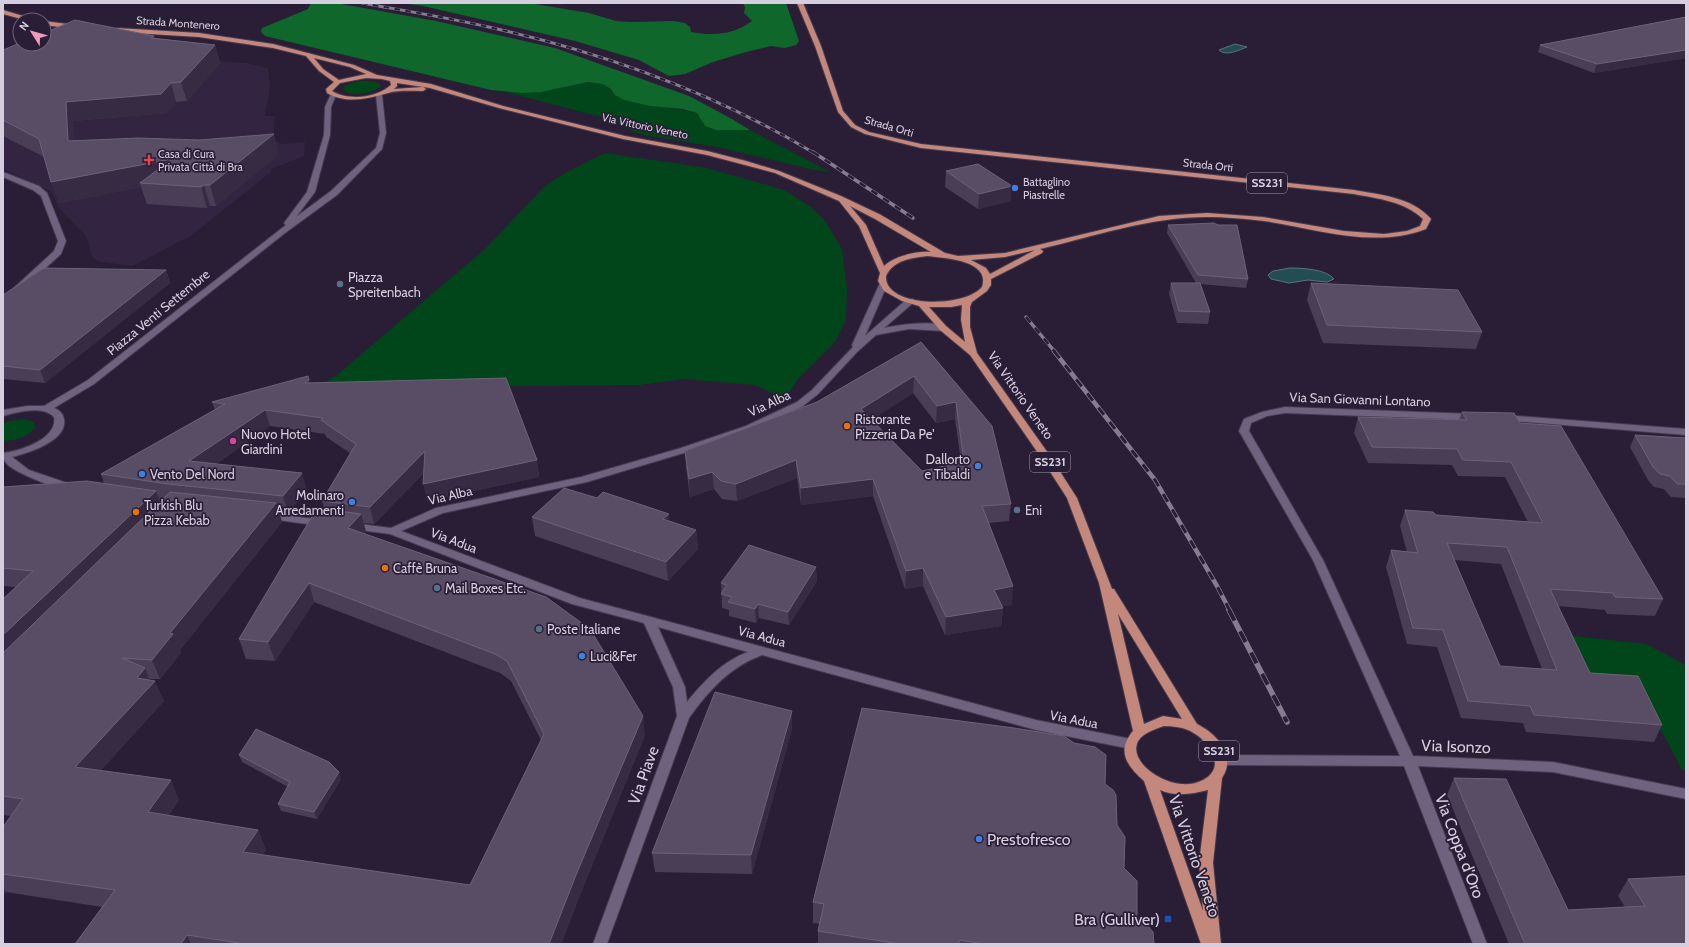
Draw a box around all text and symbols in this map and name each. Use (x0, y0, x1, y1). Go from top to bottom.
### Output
north arrow (12, 12, 52, 52)
street label: Strada Montenero (136, 13, 220, 33)
text: N (16, 19, 32, 33)
street label: Via Vittorio Veneto (601, 110, 689, 142)
street label: Strada Orti (863, 112, 915, 140)
place label: Casa di Cura Privata Città di Bra (158, 147, 243, 174)
marker: Casa di Cura Privata Città di Bra (143, 154, 155, 166)
street label: Strada Orti (1182, 155, 1234, 175)
road number: SS231 (1247, 173, 1287, 193)
place label: Battaglino Piastrelle (1023, 175, 1070, 202)
marker: Battaglino Piastrelle (1010, 183, 1020, 193)
street label: Piazza Venti Settembre (103, 265, 213, 358)
place label: Piazza Spreitenbach (348, 269, 421, 300)
marker: Piazza Spreitenbach (335, 279, 345, 289)
street label: Via Vittorio Veneto (985, 348, 1057, 442)
street label: Via Alba (745, 386, 793, 420)
street label: Via San Giovanni Lontano (1289, 389, 1431, 409)
place label: Ristorante Pizzeria Da Pe' (855, 411, 934, 442)
marker: Ristorante Pizzeria Da Pe' (842, 421, 852, 431)
place label: Nuovo Hotel Giardini (241, 426, 310, 457)
marker: Nuovo Hotel Giardini (228, 436, 238, 446)
place label: Dallorto e Tibaldi (924, 451, 970, 482)
road number: SS231 (1030, 452, 1070, 472)
marker: Dallorto e Tibaldi (973, 461, 983, 471)
place label: Vento Del Nord (150, 466, 235, 482)
marker: Vento Del Nord (137, 469, 147, 479)
street label: Via Alba (426, 482, 474, 508)
place label: Molinaro Arredamenti (275, 487, 344, 518)
place label: Turkish Blu Pizza Kebab (144, 497, 210, 528)
marker: Molinaro Arredamenti (347, 497, 357, 507)
place label: Eni (1025, 502, 1042, 518)
marker: Eni (1012, 505, 1022, 515)
marker: Turkish Blu Pizza Kebab (131, 507, 141, 517)
street label: Via Adua (428, 524, 480, 556)
place label: Caffè Bruna (393, 560, 458, 576)
marker: Caffè Bruna (380, 563, 390, 573)
place label: Mail Boxes Etc. (445, 580, 526, 596)
marker: Mail Boxes Etc. (432, 583, 442, 593)
place label: Poste Italiane (547, 621, 621, 637)
street label: Via Adua (736, 622, 788, 650)
marker: Poste Italiane (534, 624, 544, 634)
place label: Luci&Fer (590, 648, 638, 664)
marker: Luci&Fer (577, 651, 587, 661)
street label: Via Adua (1049, 707, 1100, 732)
street label: Via Isonzo (1421, 736, 1491, 757)
road number: SS231 (1199, 741, 1239, 761)
street label: Via Piave (624, 743, 663, 807)
street label: Via Coppa d'Oro (1431, 791, 1488, 901)
street label: Via Vittorio Veneto (1165, 793, 1224, 920)
place label: Prestofresco (987, 830, 1071, 849)
marker: Prestofresco (974, 834, 984, 844)
place label: Bra (Gulliver) (1074, 910, 1160, 929)
marker: Bra (Gulliver) (1163, 914, 1173, 924)

